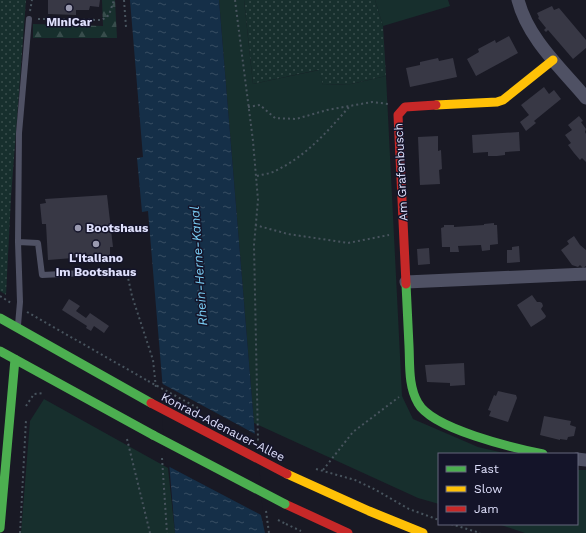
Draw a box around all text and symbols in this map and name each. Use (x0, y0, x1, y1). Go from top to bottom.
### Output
marker: MiniCar (64, 3, 74, 13)
place label: MiniCar (46, 15, 93, 29)
street label: Am Grafenbusch (391, 123, 411, 221)
water label: Rhein-Herne-Kanal (187, 205, 210, 326)
place label: Bootshaus (86, 221, 149, 235)
marker: Bootshaus (73, 223, 83, 233)
marker: L'italiano im Bootshaus (91, 239, 101, 249)
place label: L'italiano im Bootshaus (56, 251, 137, 279)
street label: Konrad-Adenauer-Allee (159, 390, 287, 464)
legend (438, 453, 578, 525)
text: Fast (474, 462, 499, 476)
text: Slow (474, 482, 502, 496)
text: Jam (474, 502, 499, 516)

